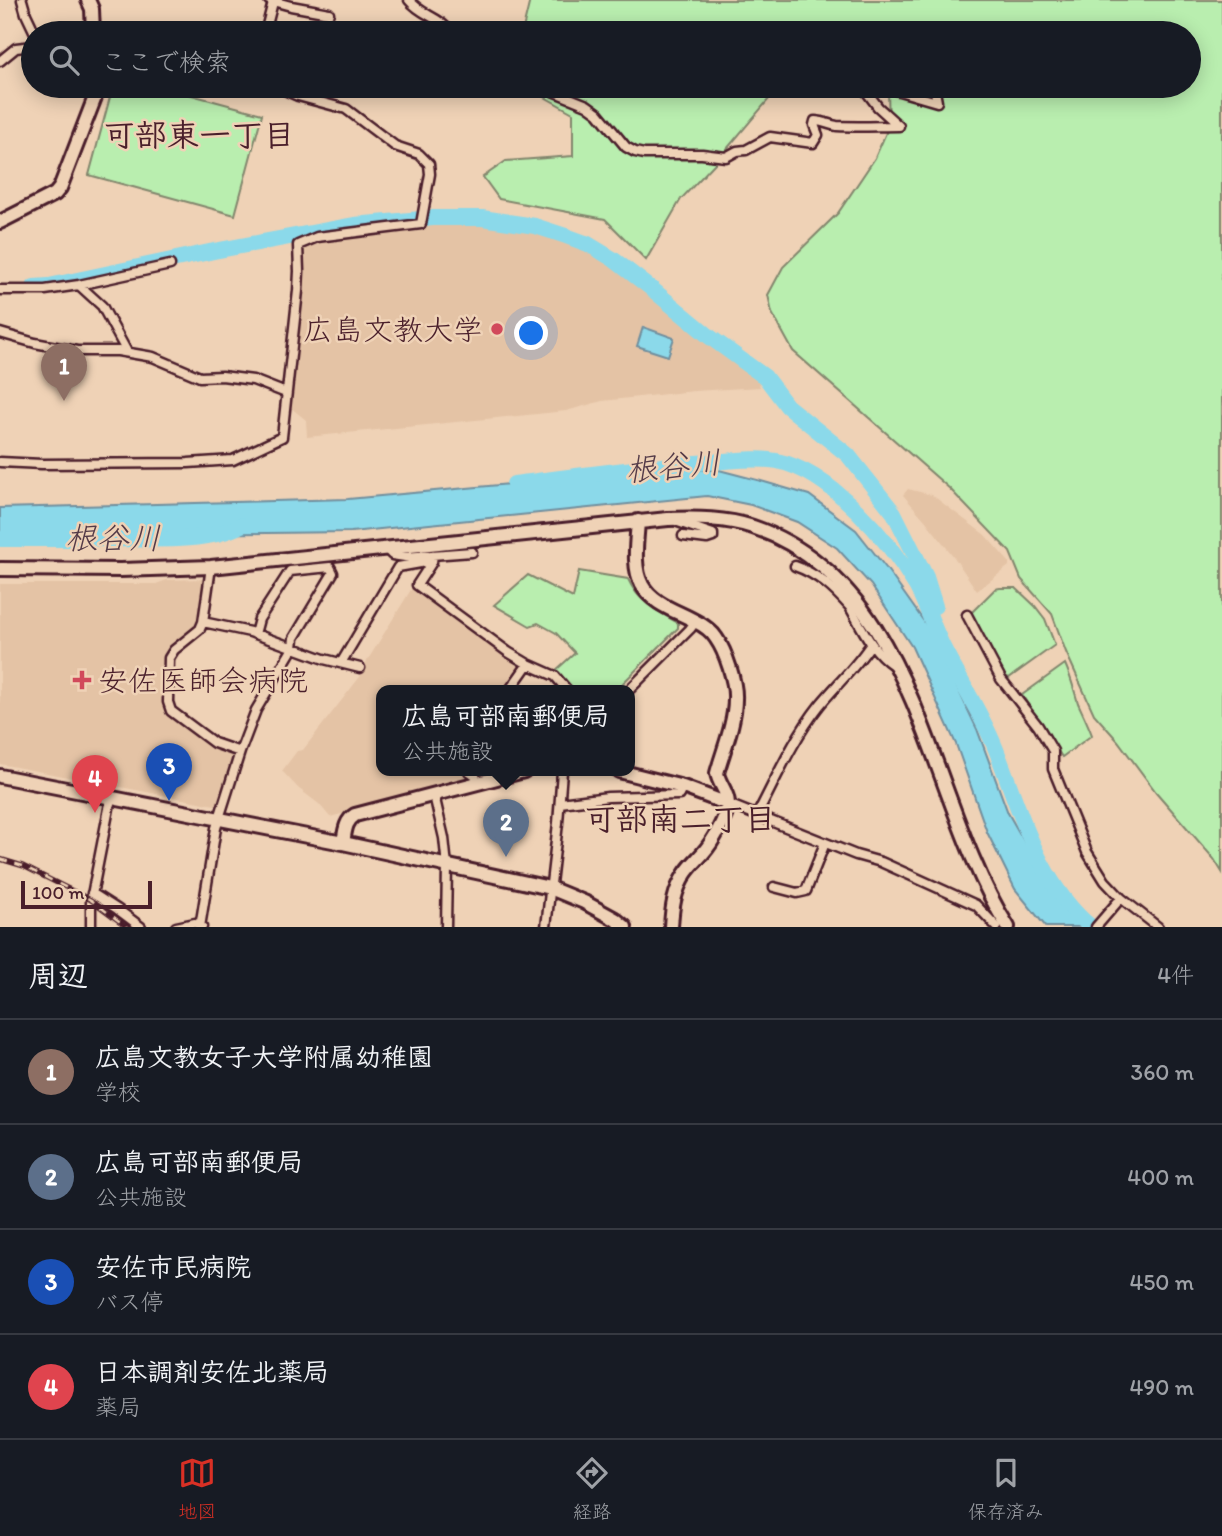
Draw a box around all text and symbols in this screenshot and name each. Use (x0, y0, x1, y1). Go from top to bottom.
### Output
search box (21, 21, 1201, 98)
icon: search (45, 41, 83, 79)
text: ここで検索 (101, 46, 231, 78)
district label: 可部東一丁目 (103, 116, 295, 154)
place label: 広島文教大学 (303, 311, 483, 348)
your location (514, 316, 548, 350)
marker: 広島文教大学 (489, 321, 505, 337)
pin: 1 (41, 343, 87, 401)
water label: 根谷川 (624, 443, 722, 489)
water label: 根谷川 (65, 519, 161, 557)
place label: 安佐医師会病院 (98, 662, 308, 699)
marker: 安佐医師会病院 (72, 670, 92, 690)
popup (376, 685, 635, 776)
text: 広島可部南郵便局 (401, 700, 610, 732)
text: 公共施設 (401, 737, 493, 765)
pin: 3 (146, 743, 192, 801)
pin: 4 (72, 755, 118, 813)
pin: 2 (483, 799, 529, 857)
district label: 可部南二丁目 (584, 800, 776, 838)
scale bar (21, 878, 152, 910)
text: 100 m (32, 881, 84, 904)
text: 周辺 (28, 957, 88, 994)
text: 4件 (1157, 961, 1194, 989)
text: 広島文教女子大学附属幼稚園 (95, 1041, 433, 1073)
text: 1 (46, 1058, 56, 1086)
text: 360 m (1131, 1058, 1194, 1086)
text: 学校 (95, 1078, 141, 1106)
text: 広島可部南郵便局 (95, 1146, 303, 1178)
text: 2 (45, 1163, 57, 1191)
text: 400 m (1127, 1163, 1194, 1191)
text: 公共施設 (95, 1183, 187, 1211)
text: 安佐市民病院 (95, 1251, 251, 1283)
text: 3 (45, 1268, 57, 1296)
text: 450 m (1129, 1268, 1194, 1296)
text: バス停 (95, 1288, 164, 1316)
text: 日本調剤安佐北薬局 (95, 1356, 329, 1388)
text: 4 (44, 1373, 58, 1401)
text: 490 m (1129, 1373, 1194, 1401)
text: 薬局 (95, 1393, 141, 1421)
tab: 地図 (178, 1454, 216, 1523)
tab: 経路 (573, 1454, 611, 1523)
tab: 保存済み (968, 1454, 1044, 1523)

